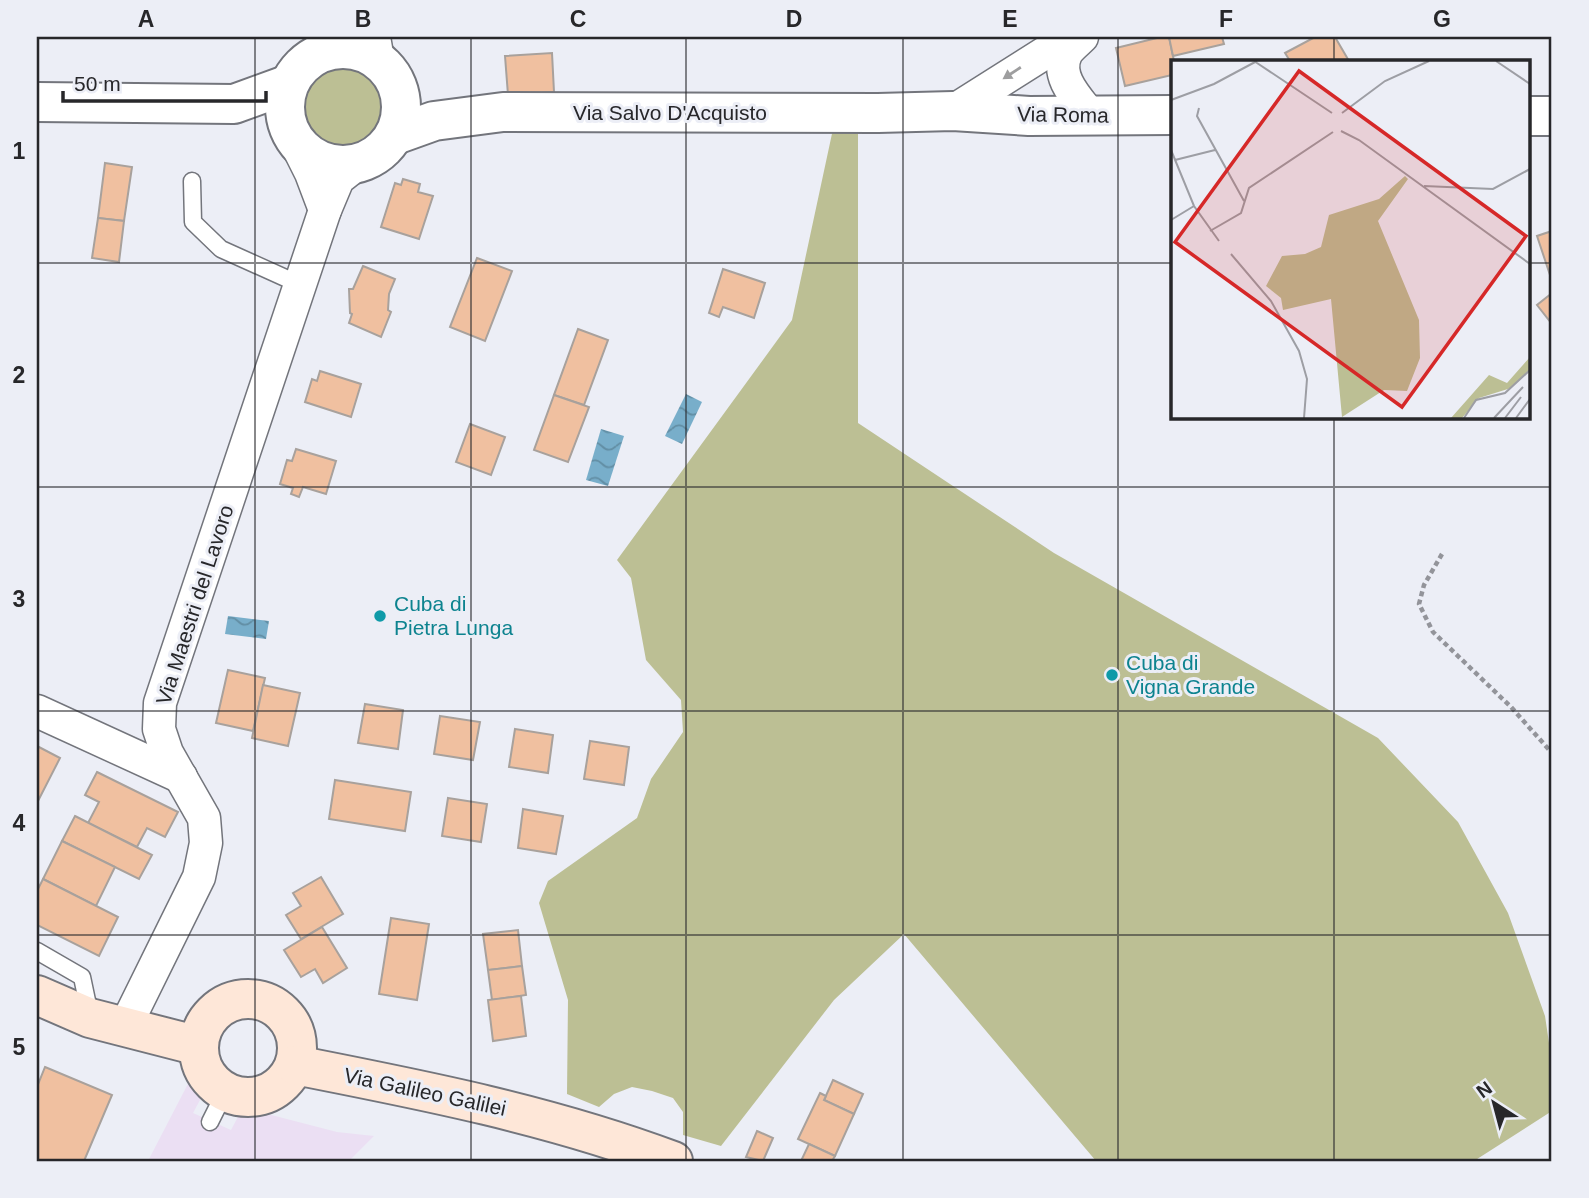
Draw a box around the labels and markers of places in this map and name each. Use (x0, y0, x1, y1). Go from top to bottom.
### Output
place label: Cuba di Pietra Lunga (394, 592, 513, 639)
marker: Cuba di Pietra Lunga (372, 608, 388, 624)
place label: Cuba di Vigna Grande (1126, 651, 1255, 698)
marker: Cuba di Vigna Grande (1104, 667, 1120, 683)

